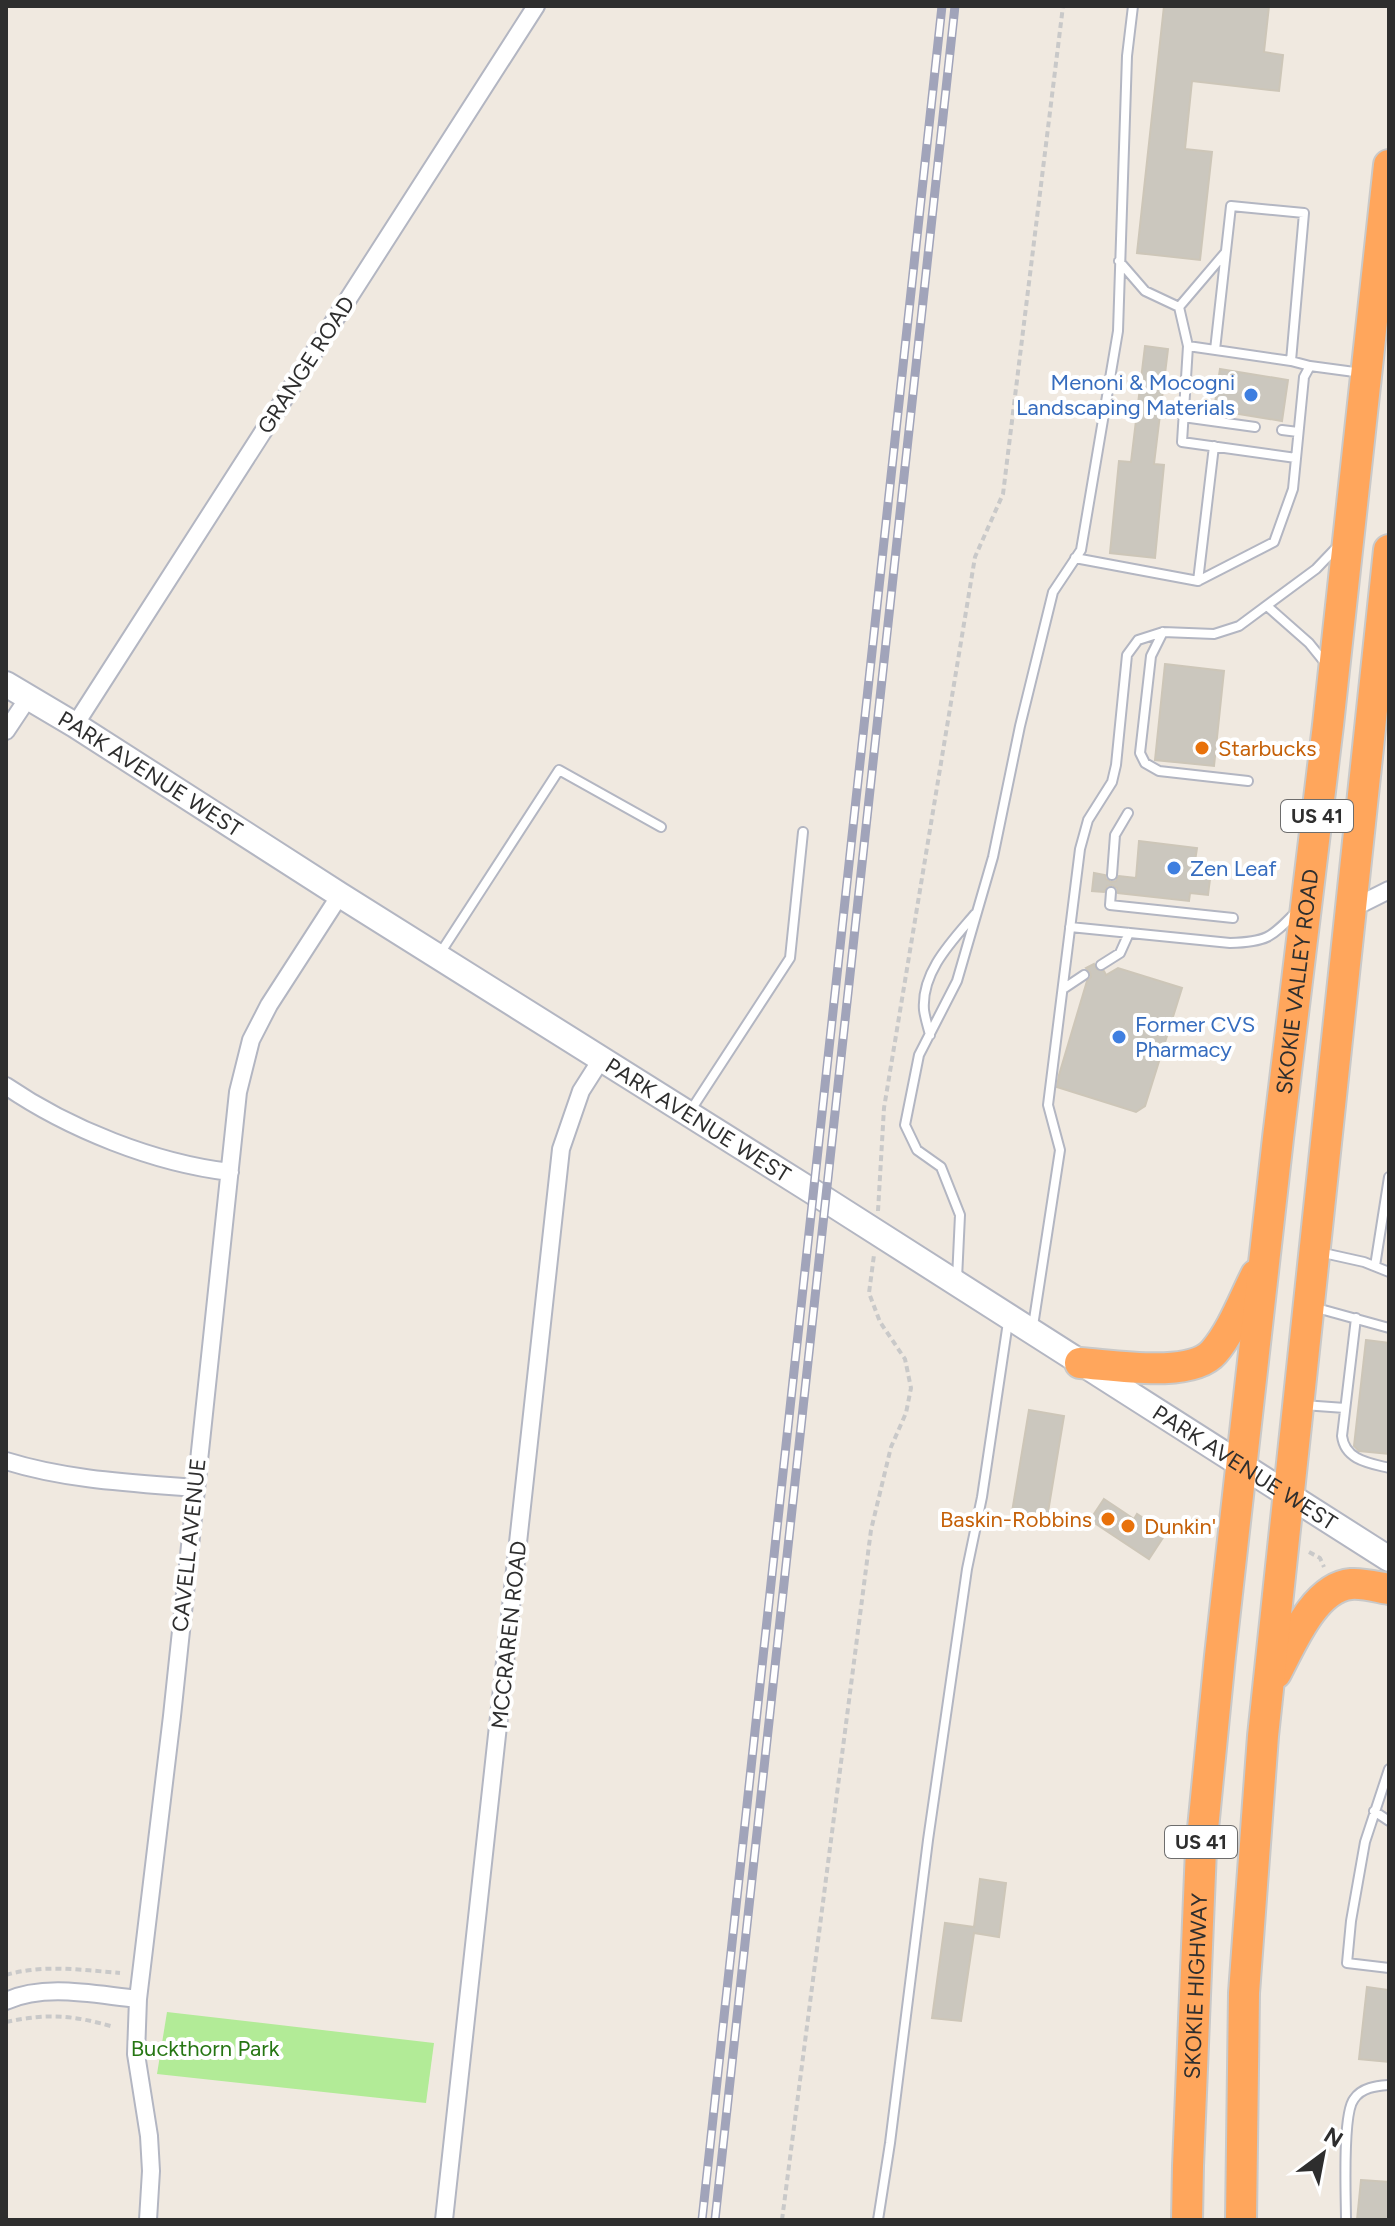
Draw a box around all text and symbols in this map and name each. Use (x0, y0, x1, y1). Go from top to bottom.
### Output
street label: GRANGE ROAD (252, 291, 360, 439)
place label: Menoni & Mocogni Landscaping Materials (1016, 369, 1235, 421)
marker: Menoni & Mocogni Landscaping Materials (1242, 386, 1260, 404)
street label: PARK AVENUE WEST (54, 705, 248, 842)
place label: Starbucks (1218, 735, 1316, 762)
marker: Starbucks (1193, 739, 1211, 757)
road number: US 41 (1281, 800, 1353, 832)
place label: Zen Leaf (1190, 855, 1277, 882)
marker: Zen Leaf (1165, 859, 1183, 877)
street label: SKOKIE VALLEY ROAD (1270, 867, 1324, 1096)
place label: Former CVS Pharmacy (1135, 1011, 1255, 1063)
marker: Former CVS Pharmacy (1110, 1028, 1128, 1046)
street label: PARK AVENUE WEST (601, 1052, 796, 1188)
street label: PARK AVENUE WEST (1148, 1399, 1342, 1536)
street label: CAVELL AVENUE (166, 1457, 212, 1633)
place label: Baskin-Robbins (940, 1506, 1092, 1533)
marker: Baskin-Robbins (1099, 1510, 1117, 1528)
place label: Dunkin' (1144, 1513, 1216, 1540)
marker: Dunkin' (1119, 1517, 1137, 1535)
street label: MCCRAREN ROAD (486, 1540, 532, 1730)
road number: US 41 (1165, 1826, 1237, 1858)
street label: SKOKIE HIGHWAY (1178, 1892, 1213, 2080)
park label: Buckthorn Park (131, 2035, 280, 2062)
north arrow (1283, 2114, 1363, 2194)
text: N (1319, 2122, 1348, 2153)

